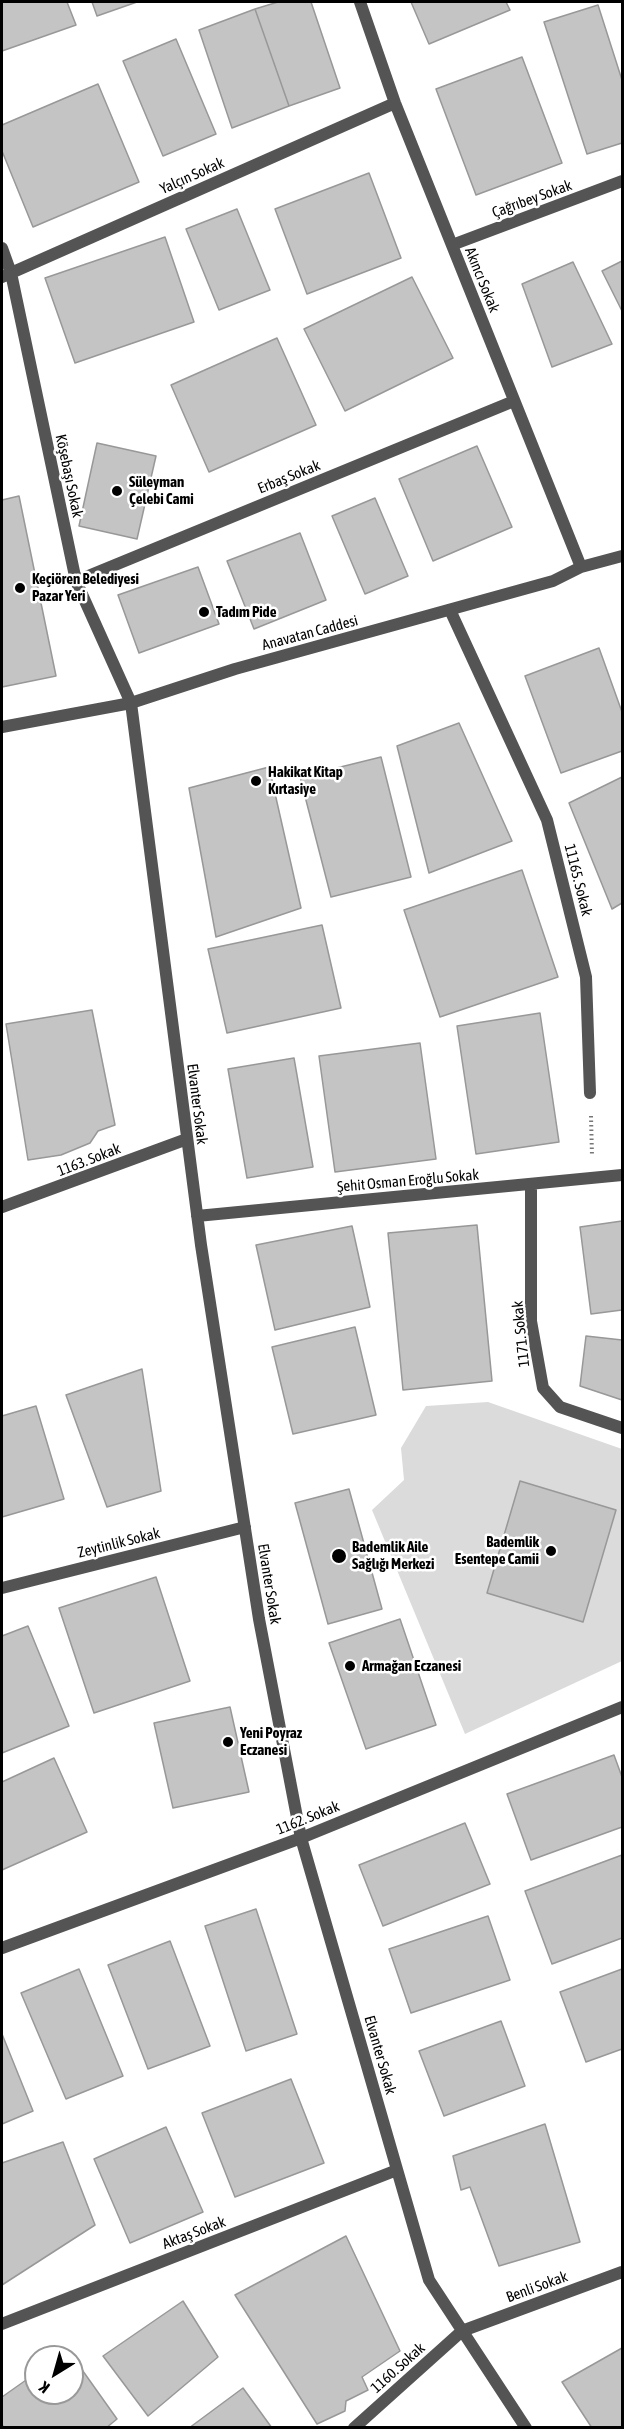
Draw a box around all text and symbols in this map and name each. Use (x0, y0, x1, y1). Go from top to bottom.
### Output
street label: Yalçın Sokak (157, 154, 227, 198)
street label: Çağrıbey Sokak (490, 176, 574, 222)
street label: Akıncı Sokak (461, 245, 503, 315)
street label: Köşebaşı Sokak (51, 433, 87, 519)
street label: Erbaş Sokak (255, 456, 323, 498)
place label: Süleyman Çelebi Cami (129, 473, 194, 508)
marker: Süleyman Çelebi Cami (110, 484, 124, 498)
place label: Keçiören Belediyesi Pazar Yeri (32, 570, 139, 605)
marker: Keçiören Belediyesi Pazar Yeri (13, 581, 27, 595)
place label: Tadım Pide (216, 603, 276, 621)
marker: Tadım Pide (197, 605, 211, 619)
street label: Anavatan Caddesi (260, 612, 360, 654)
place label: Hakikat Kitap Kırtasiye (268, 763, 343, 798)
marker: Hakikat Kitap Kırtasiye (249, 774, 263, 788)
street label: 11165. Sokak (560, 842, 596, 918)
street label: Elvanter Sokak (183, 1062, 211, 1146)
street label: 1163. Sokak (55, 1140, 123, 1180)
street label: Şehit Osman Eroğlu Sokak (336, 1166, 480, 1196)
street label: 1171. Sokak (509, 1300, 533, 1368)
street label: Zeytinlik Sokak (76, 1524, 162, 1562)
place label: Bademlik Esentepe Camii (455, 1533, 539, 1568)
place label: Bademlik Aile Sağlığı Merkezi (352, 1538, 434, 1573)
street label: Elvanter Sokak (254, 1542, 284, 1626)
marker: Bademlik Esentepe Camii (544, 1544, 558, 1558)
marker: Bademlik Aile Sağlığı Merkezi (330, 1547, 348, 1565)
place label: Armağan Eczanesi (362, 1657, 461, 1675)
marker: Armağan Eczanesi (343, 1659, 357, 1673)
place label: Yeni Poyraz Eczanesi (240, 1724, 302, 1759)
marker: Yeni Poyraz Eczanesi (221, 1735, 235, 1749)
street label: 1162. Sokak (274, 1797, 342, 1839)
street label: Elvanter Sokak (360, 2013, 400, 2097)
street label: Aktaş Sokak (160, 2213, 228, 2253)
street label: Benli Sokak (504, 2268, 570, 2306)
street label: 1160. Sokak (367, 2339, 429, 2397)
north arrow (24, 2345, 84, 2405)
text: K (36, 2378, 53, 2397)

